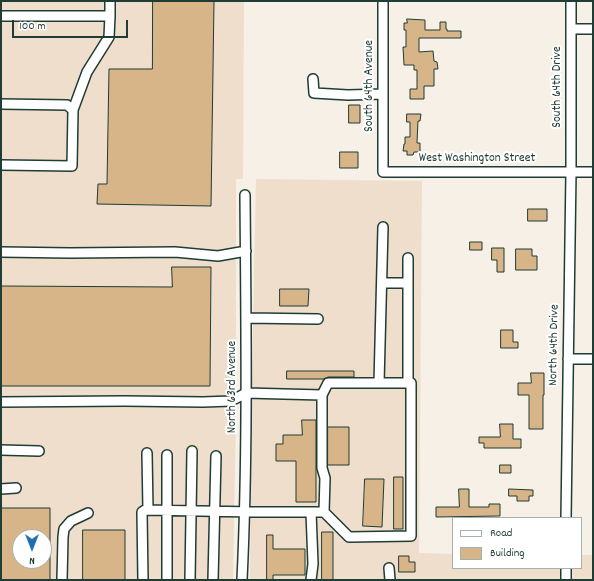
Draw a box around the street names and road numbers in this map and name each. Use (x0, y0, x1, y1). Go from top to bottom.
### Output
street label: South 64th Avenue (362, 40, 378, 132)
street label: South 64th Drive (550, 46, 566, 128)
street label: West Washington Street (419, 151, 535, 167)
street label: North 64th Drive (546, 304, 564, 386)
street label: North 63rd Avenue (225, 341, 241, 433)

